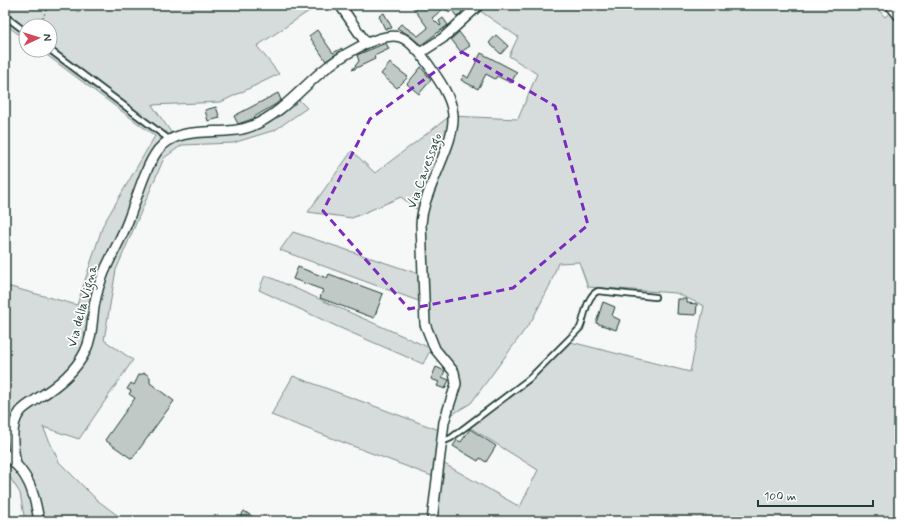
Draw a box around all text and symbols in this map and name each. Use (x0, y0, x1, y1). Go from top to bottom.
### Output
north arrow (18, 18, 58, 58)
text: N (40, 33, 54, 42)
street label: Via Cavessago (403, 131, 448, 212)
street label: Via della Vigna (64, 263, 104, 349)
scale bar (758, 482, 873, 508)
text: 100 m (764, 489, 796, 505)

